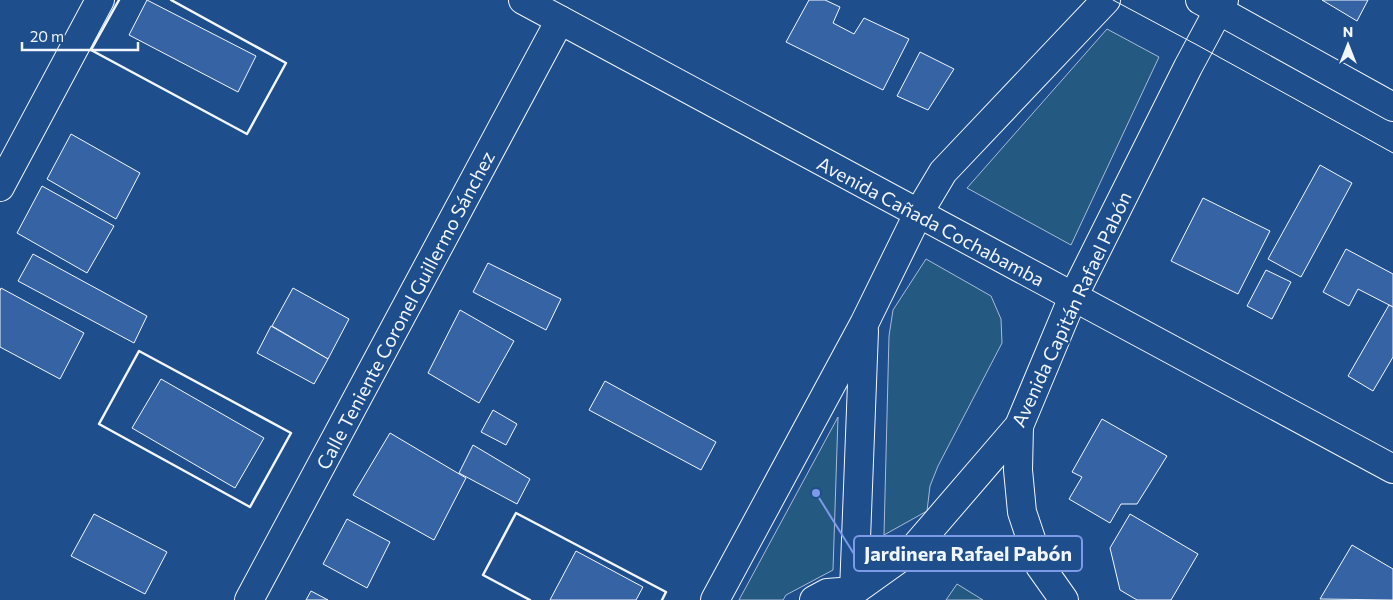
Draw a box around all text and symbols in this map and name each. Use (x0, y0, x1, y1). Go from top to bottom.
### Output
scale bar (22, 20, 139, 52)
north arrow (1323, 20, 1373, 70)
text: N (1343, 23, 1353, 40)
text: 20 m (30, 27, 64, 45)
street label: Calle Teniente Coronel Guillermo Sánchez (311, 147, 499, 473)
street label: Avenida Cañada Cochabamba (813, 151, 1049, 291)
street label: Avenida Capitán Rafael Pabón (1006, 188, 1136, 430)
callout: Jardinera Rafael Pabón (854, 536, 1082, 571)
text: Jardinera Rafael Pabón (864, 541, 1072, 565)

